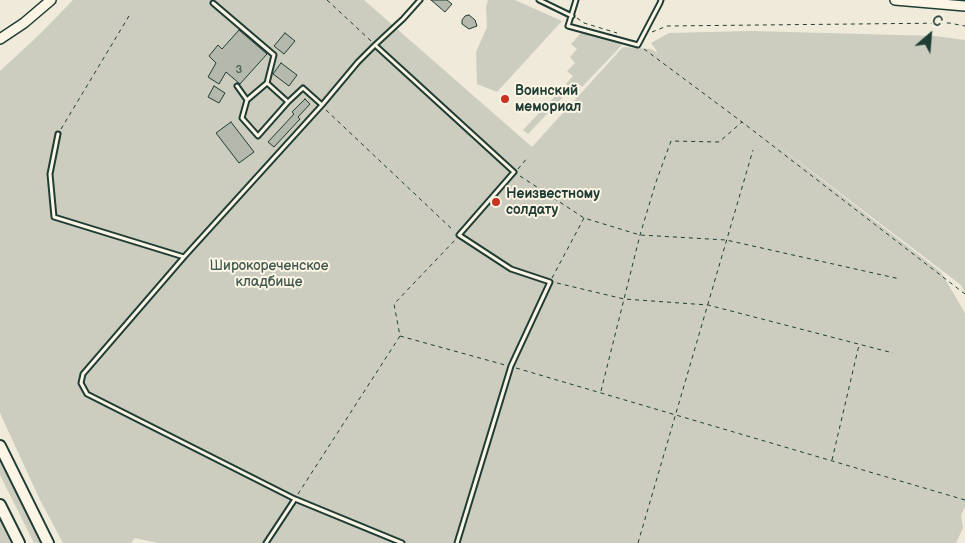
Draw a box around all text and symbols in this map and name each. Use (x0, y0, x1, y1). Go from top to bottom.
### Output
north arrow (905, 10, 955, 60)
text: С (929, 11, 945, 31)
house number: 3 (236, 63, 242, 77)
place label: Воинский мемориал (515, 83, 581, 115)
marker: Воинский мемориал (499, 93, 511, 105)
place label: Неизвестному солдату (506, 186, 600, 218)
marker: Неизвестному солдату (490, 196, 502, 208)
park label: Широкореченское кладбище (210, 258, 328, 290)

